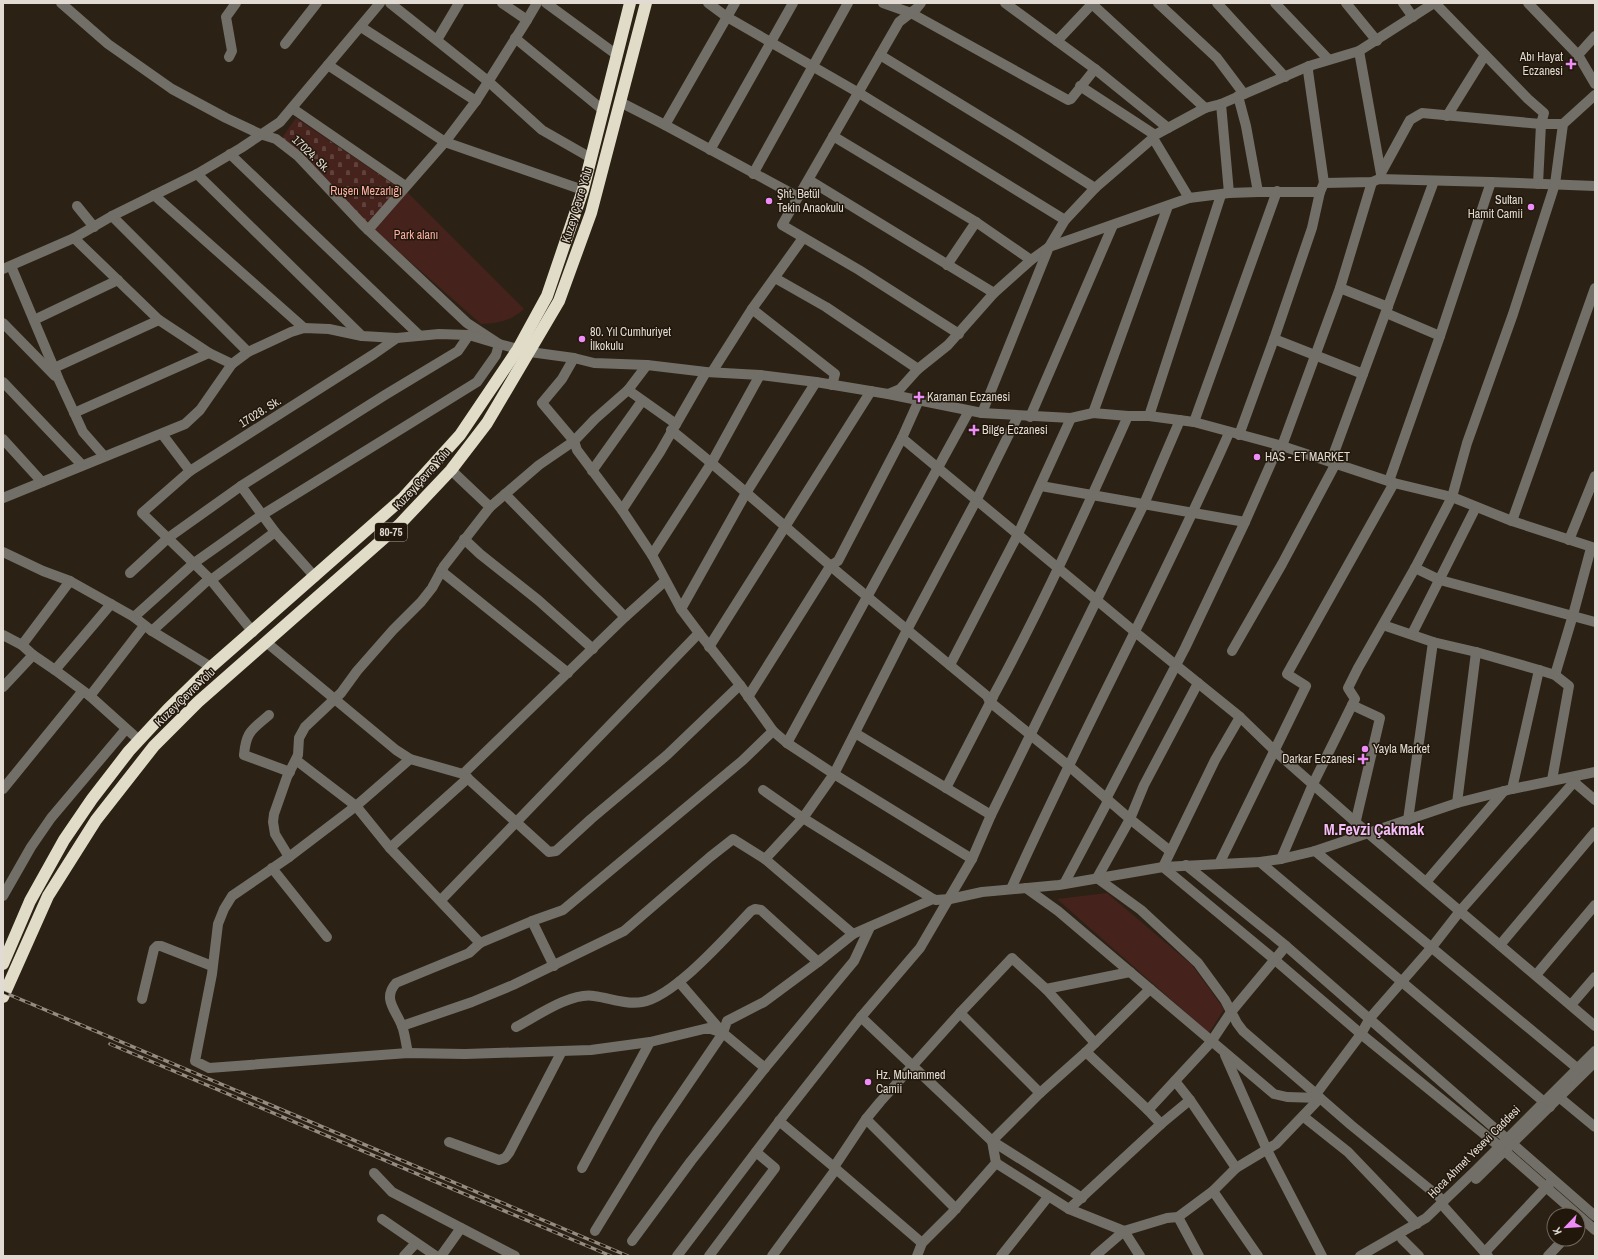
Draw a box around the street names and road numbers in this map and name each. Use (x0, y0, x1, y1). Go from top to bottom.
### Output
street label: 17024. Sk. (289, 132, 333, 176)
street label: Kuzey Çevre Yolu (558, 165, 596, 245)
street label: 17028. Sk. (236, 393, 284, 431)
street label: Kuzey Çevre Yolu (390, 445, 454, 513)
road number: 80-75 (375, 523, 407, 541)
street label: Kuzey Çevre Yolu (151, 664, 219, 730)
street label: Hoca Ahmet Yesevi Caddesi (1424, 1102, 1524, 1202)

